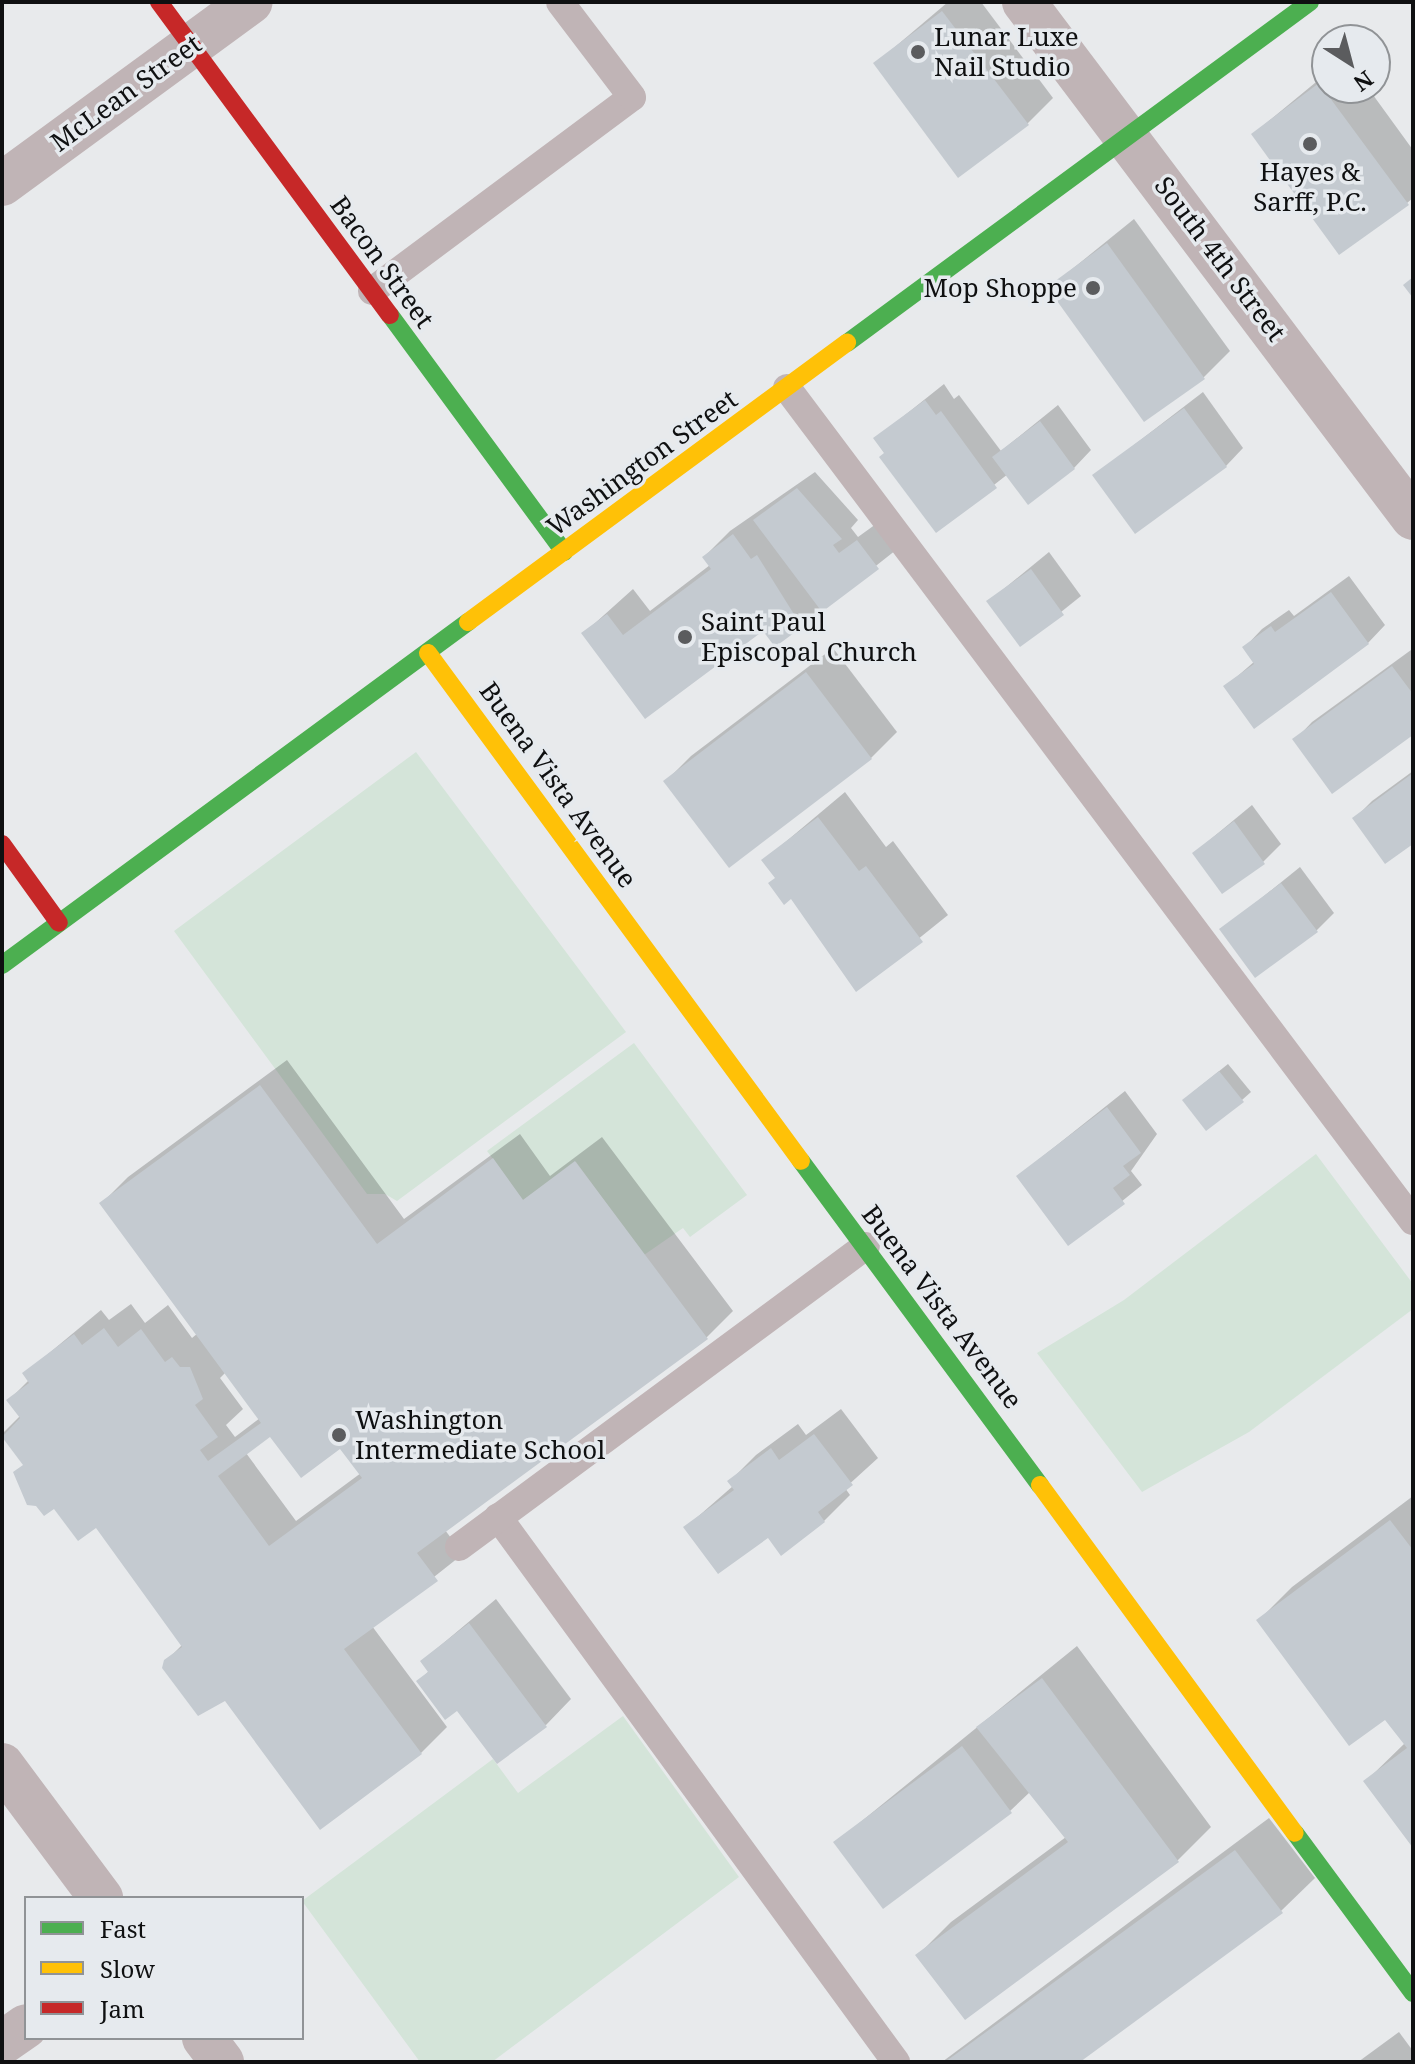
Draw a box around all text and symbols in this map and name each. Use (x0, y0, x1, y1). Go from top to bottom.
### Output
place label: Lunar Luxe Nail Studio (934, 21, 1079, 82)
north arrow (1311, 24, 1391, 104)
street label: McLean Street (45, 28, 207, 158)
marker: Lunar Luxe Nail Studio (909, 43, 927, 61)
text: N (1348, 65, 1380, 99)
marker: Hayes & Sarff, P.C. (1301, 135, 1319, 153)
place label: Hayes & Sarff, P.C. (1253, 156, 1367, 218)
street label: South 4th Street (1148, 171, 1292, 347)
street label: Bacon Street (324, 190, 440, 334)
place label: Mop Shoppe (923, 272, 1077, 304)
marker: Mop Shoppe (1084, 279, 1102, 297)
street label: Washington Street (541, 384, 743, 542)
place label: Saint Paul Episcopal Church (701, 606, 917, 668)
marker: Saint Paul Episcopal Church (676, 628, 694, 646)
street label: Buena Vista Avenue (473, 676, 643, 894)
street label: Buena Vista Avenue (855, 1199, 1029, 1415)
place label: Washington Intermediate School (355, 1404, 605, 1466)
marker: Washington Intermediate School (330, 1426, 348, 1444)
legend (24, 1896, 304, 2040)
text: Fast (100, 1912, 146, 1945)
text: Slow (100, 1952, 155, 1985)
text: Jam (100, 1992, 145, 2025)

